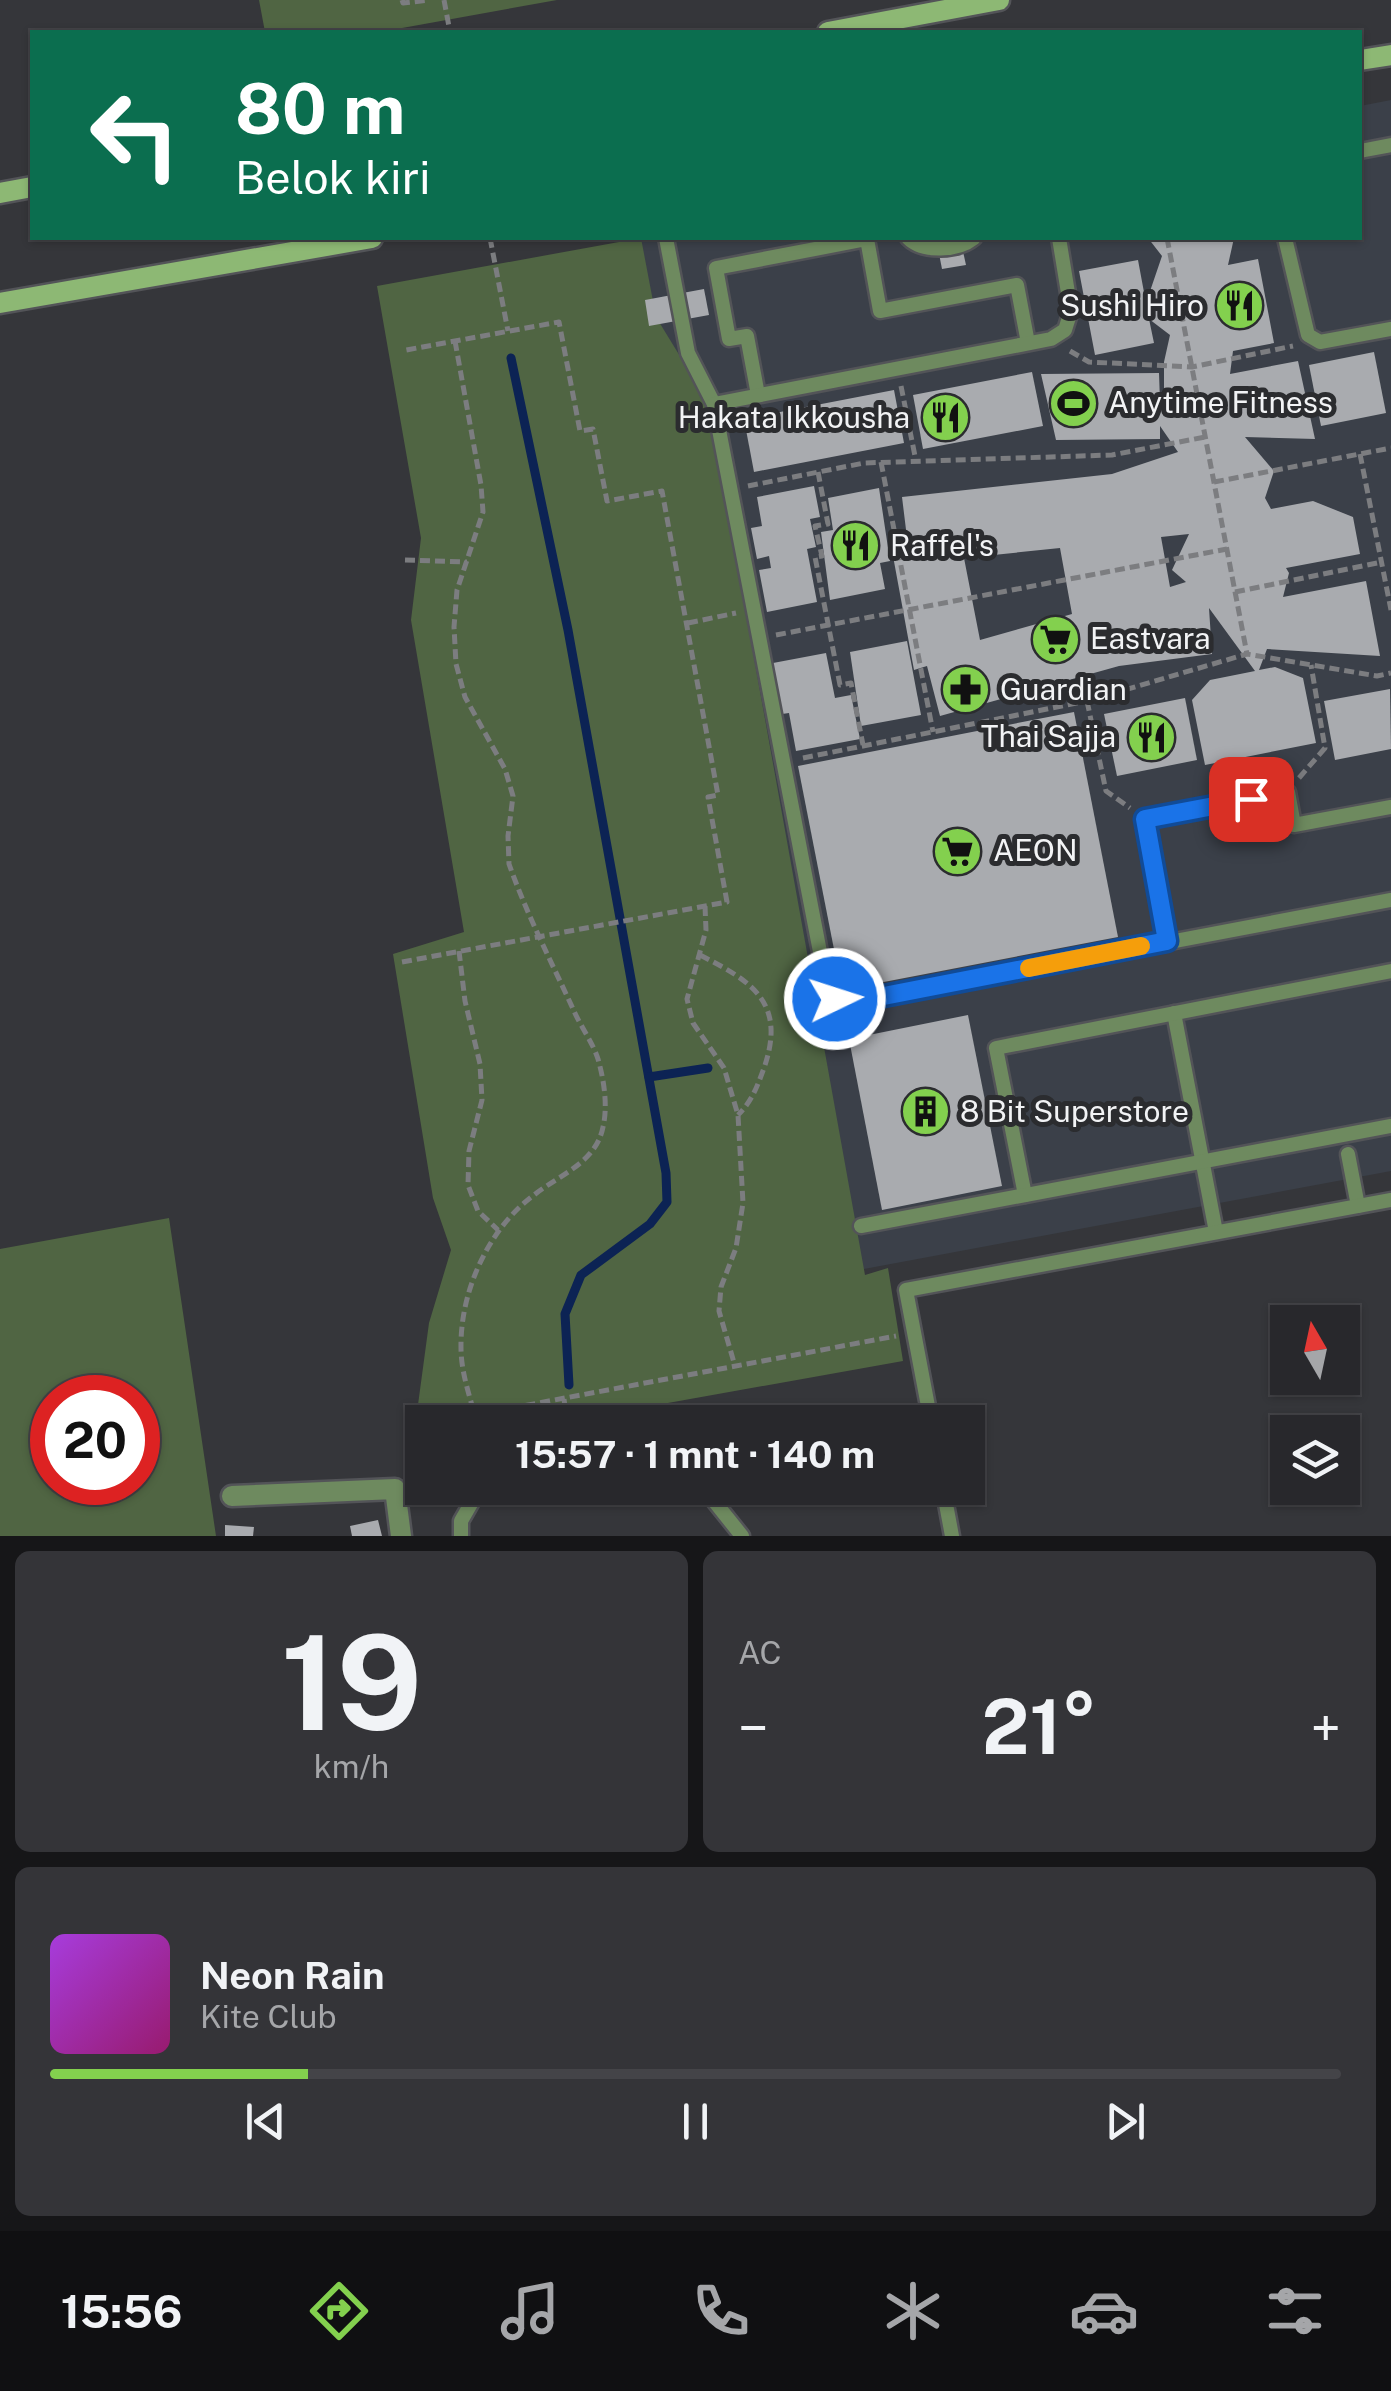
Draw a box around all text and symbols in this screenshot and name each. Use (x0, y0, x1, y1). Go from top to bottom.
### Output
text: 80 m (235, 67, 405, 150)
icon: left (70, 70, 200, 200)
text: Belok kiri (235, 151, 430, 204)
restaurant icon: Sushi Hiro (1213, 280, 1265, 332)
place label: Sushi Hiro (1060, 287, 1204, 323)
sports icon: Anytime Fitness (1047, 377, 1099, 429)
place label: Anytime Fitness (1108, 384, 1333, 420)
restaurant icon: Hakata Ikkousha (919, 392, 971, 444)
place label: Hakata Ikkousha (678, 399, 910, 435)
restaurant icon: Raffel's (829, 520, 881, 572)
place label: Raffel's (890, 527, 994, 563)
supermarket icon: Eastvara (1029, 613, 1081, 665)
place label: Eastvara (1090, 620, 1211, 656)
pharmacy icon: Guardian (939, 664, 991, 716)
place label: Guardian (1000, 671, 1127, 707)
restaurant icon: Thai Sajja (1125, 711, 1177, 763)
place label: Thai Sajja (981, 718, 1116, 754)
pin (1209, 757, 1294, 842)
icon: arrive (1224, 772, 1279, 827)
supermarket icon: AEON (932, 825, 984, 877)
place label: AEON (993, 832, 1078, 868)
position arrow (783, 947, 887, 1051)
building icon: 8 Bit Superstore (899, 1086, 951, 1138)
place label: 8 Bit Superstore (960, 1093, 1189, 1129)
north arrow (1270, 1305, 1360, 1395)
map controls (1270, 1305, 1360, 1505)
speed limit sign: 20 (30, 1375, 160, 1505)
button: layers (1270, 1415, 1360, 1505)
text: 15:57 · 1 mnt · 140 m (515, 1432, 875, 1477)
text: 19 (281, 1607, 422, 1759)
text: AC (738, 1634, 782, 1671)
text: 21° (982, 1683, 1097, 1771)
text: − (738, 1696, 769, 1760)
text: + (1311, 1696, 1341, 1760)
text: km/h (314, 1748, 389, 1785)
text: Neon Rain (200, 1953, 384, 1998)
text: Kite Club (200, 1998, 337, 2035)
icon: previous (238, 2094, 293, 2149)
icon: pause (668, 2094, 723, 2149)
icon: next (1098, 2094, 1153, 2149)
icon: directions (304, 2276, 374, 2346)
icon: music (495, 2276, 565, 2346)
icon: phone (686, 2276, 756, 2346)
icon: climate (878, 2276, 948, 2346)
icon: car (1069, 2276, 1139, 2346)
icon: filters (1260, 2276, 1330, 2346)
text: 15:56 (61, 2285, 183, 2338)

